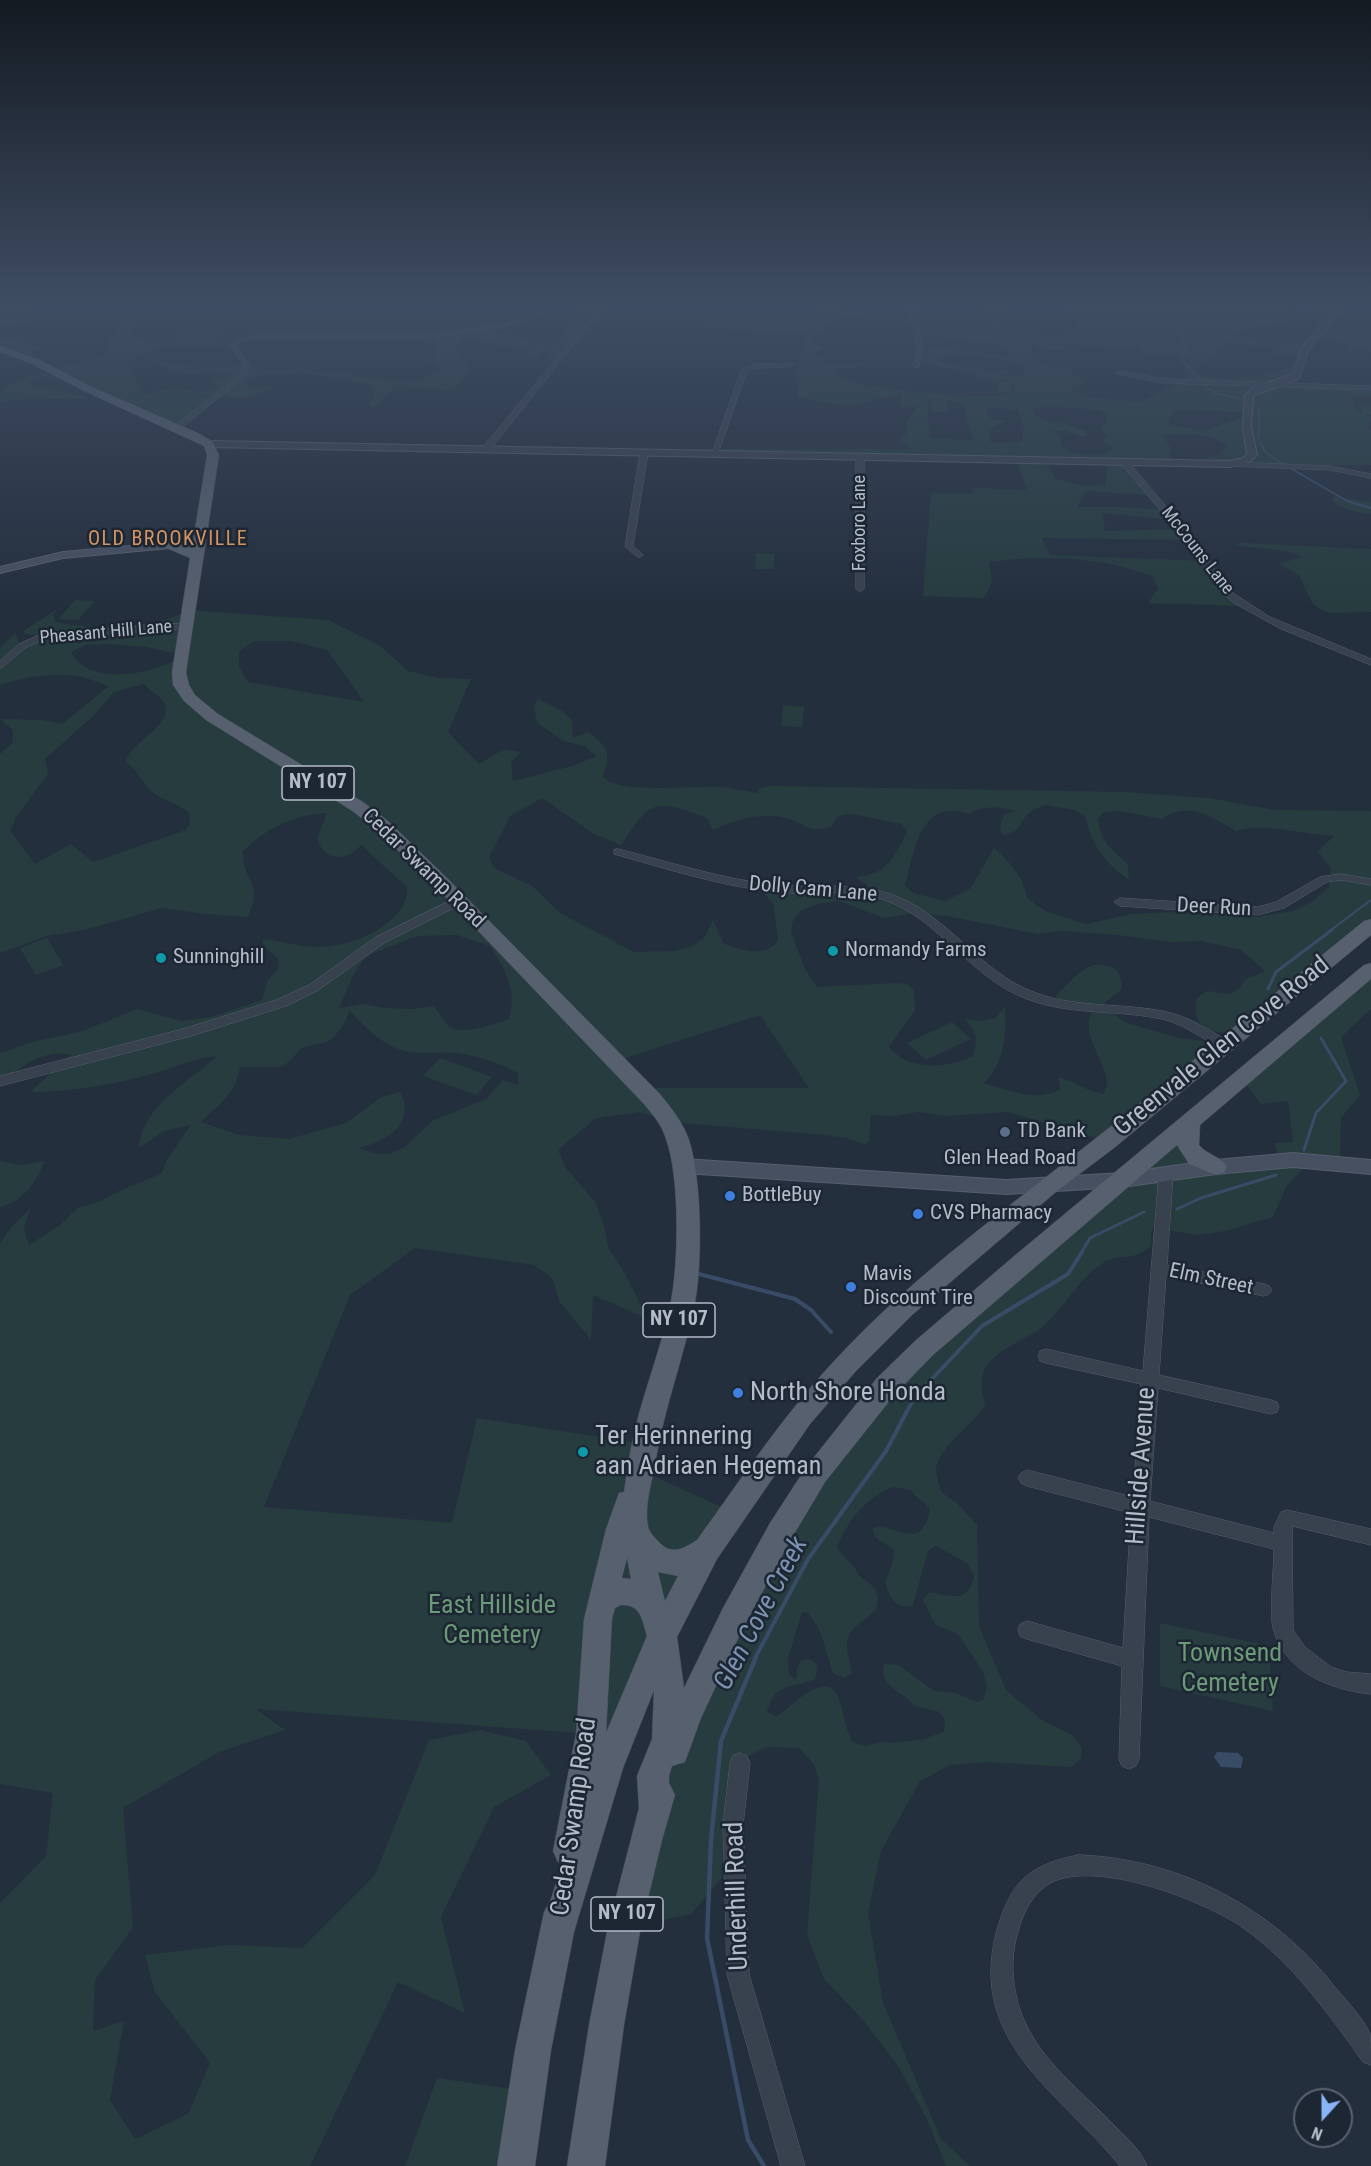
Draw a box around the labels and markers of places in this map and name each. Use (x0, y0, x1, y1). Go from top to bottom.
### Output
place label: Normandy Farms (845, 938, 987, 964)
marker: Normandy Farms (826, 944, 840, 958)
place label: Sunninghill (173, 945, 264, 971)
marker: Sunninghill (154, 951, 168, 965)
place label: TD Bank (1017, 1119, 1086, 1145)
marker: TD Bank (998, 1125, 1012, 1139)
place label: BottleBuy (742, 1183, 821, 1209)
marker: BottleBuy (723, 1189, 737, 1203)
place label: CVS Pharmacy (930, 1201, 1052, 1227)
marker: CVS Pharmacy (911, 1207, 925, 1221)
place label: Mavis Discount Tire (863, 1262, 973, 1312)
marker: Mavis Discount Tire (844, 1280, 858, 1294)
place label: North Shore Honda (750, 1377, 946, 1409)
marker: North Shore Honda (731, 1386, 745, 1400)
place label: Ter Herinnering aan Adriaen Hegeman (595, 1421, 821, 1482)
marker: Ter Herinnering aan Adriaen Hegeman (576, 1445, 590, 1459)

